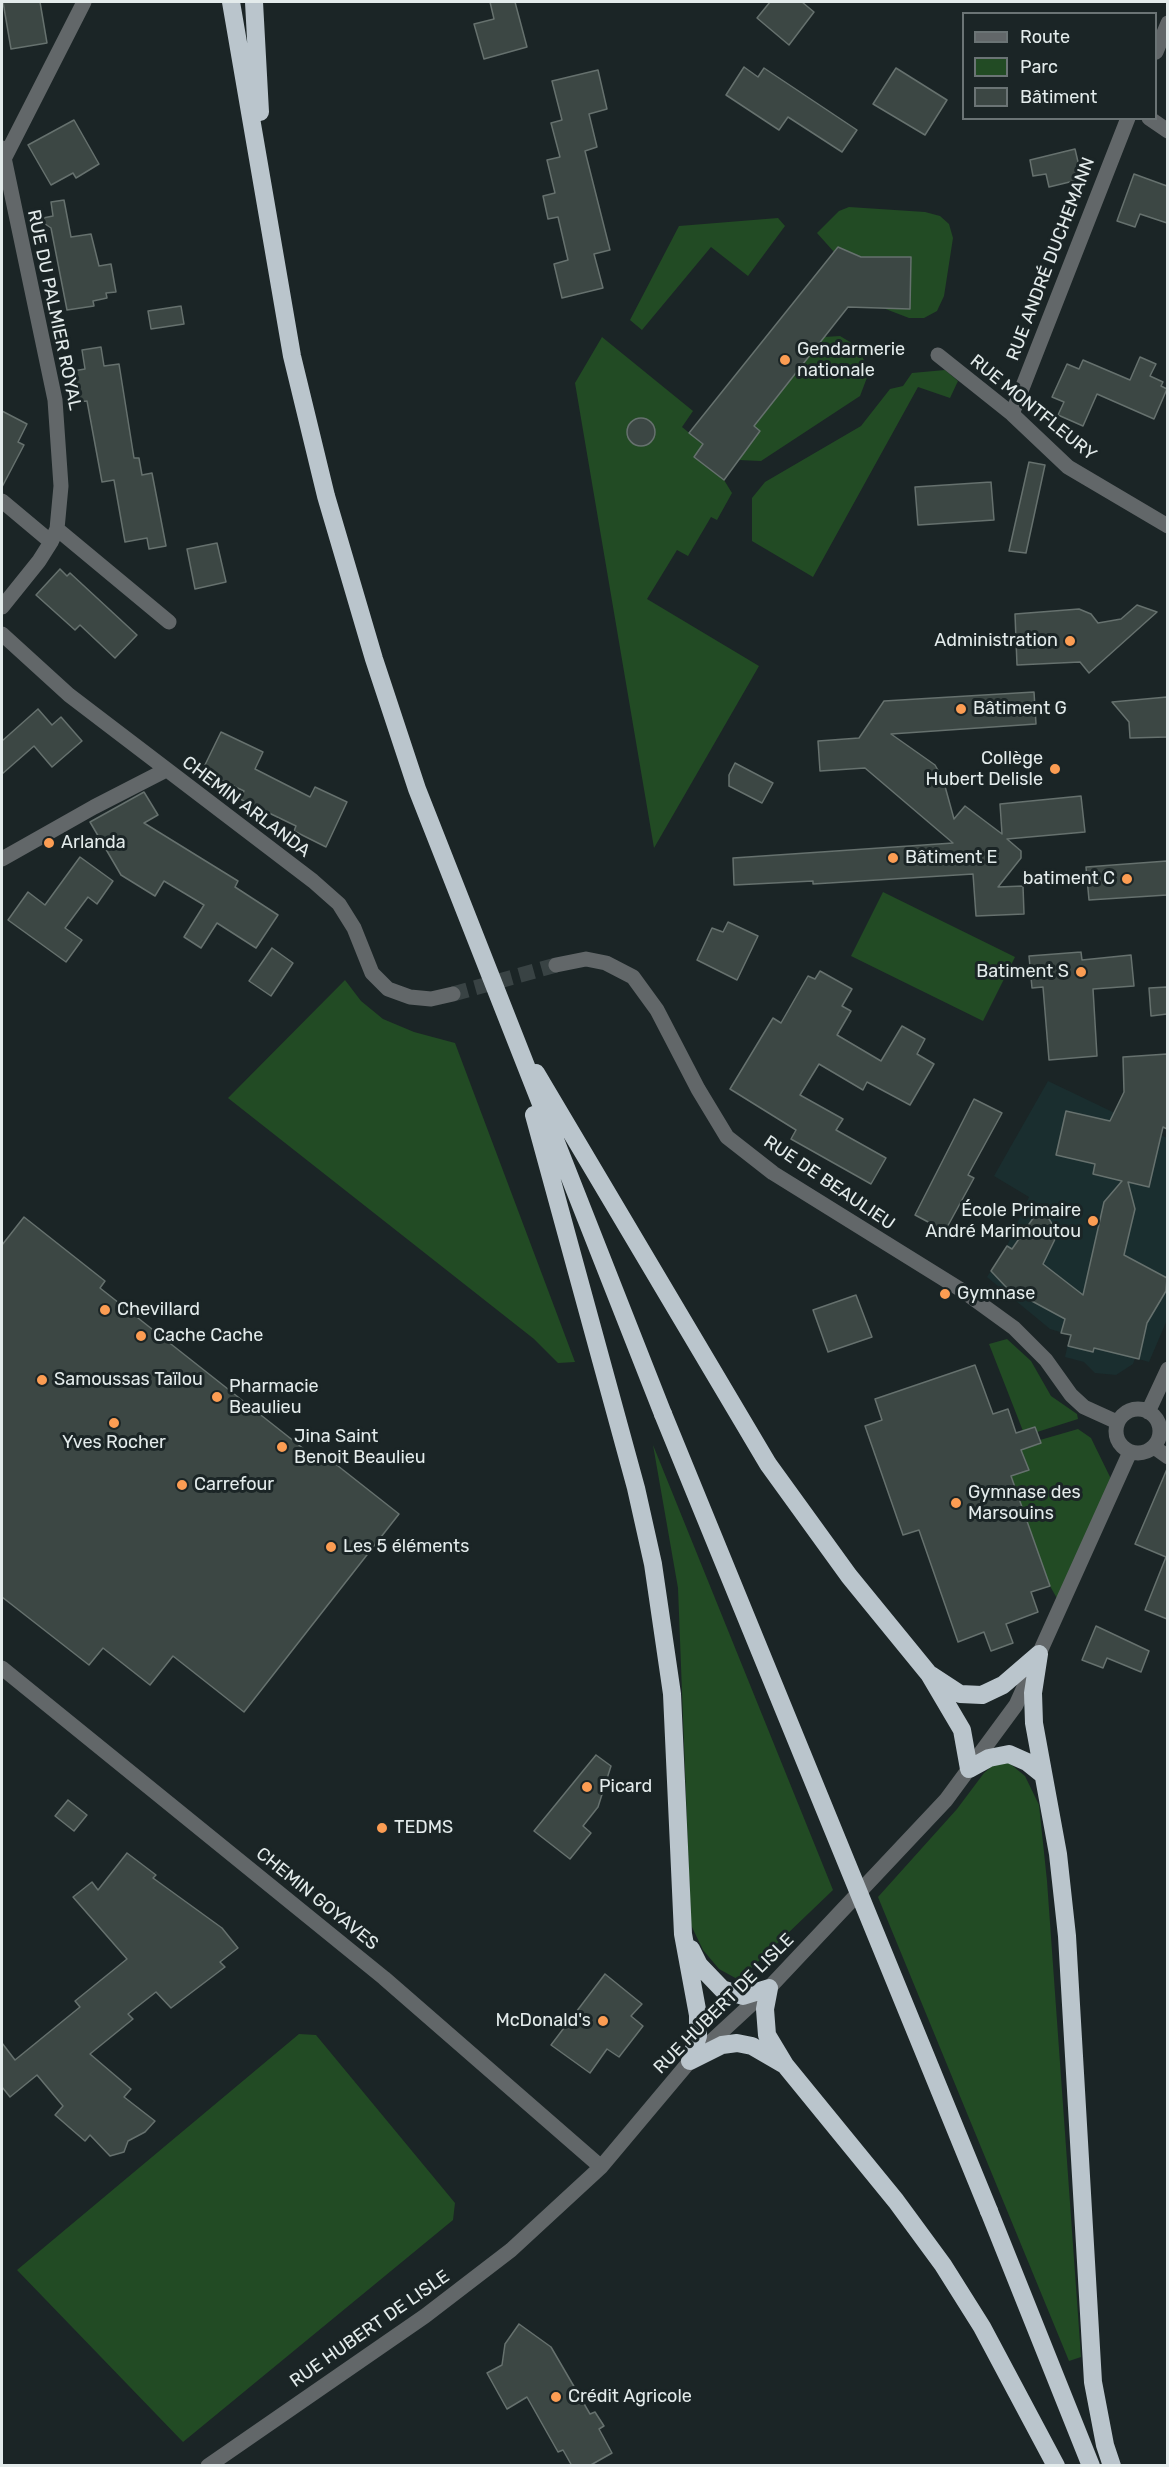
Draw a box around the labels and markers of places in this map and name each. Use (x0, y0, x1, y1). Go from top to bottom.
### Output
place label: Gendarmerie nationale (797, 339, 905, 382)
marker: Gendarmerie nationale (778, 353, 792, 367)
place label: Administration (934, 630, 1058, 652)
marker: Administration (1063, 634, 1077, 648)
place label: Bâtiment G (973, 698, 1067, 720)
marker: Bâtiment G (954, 702, 968, 716)
place label: Collège Hubert Delisle (925, 748, 1043, 790)
marker: Collège Hubert Delisle (1048, 762, 1062, 776)
place label: Arlanda (61, 832, 126, 854)
marker: Arlanda (42, 836, 56, 850)
place label: Bâtiment E (905, 847, 997, 869)
marker: Bâtiment E (886, 851, 900, 865)
place label: batiment C (1023, 868, 1115, 890)
marker: batiment C (1120, 872, 1134, 886)
place label: Batiment S (976, 961, 1069, 983)
marker: Batiment S (1074, 965, 1088, 979)
place label: École Primaire André Marimoutou (925, 1200, 1081, 1242)
marker: École Primaire André Marimoutou (1086, 1214, 1100, 1228)
place label: Gymnase (957, 1283, 1035, 1305)
marker: Gymnase (938, 1287, 952, 1301)
place label: Chevillard (117, 1299, 200, 1321)
marker: Chevillard (98, 1303, 112, 1317)
place label: Cache Cache (153, 1325, 263, 1347)
marker: Cache Cache (134, 1329, 148, 1343)
place label: Samoussas Taïlou (54, 1369, 203, 1391)
marker: Samoussas Taïlou (35, 1373, 49, 1387)
place label: Pharmacie Beaulieu (229, 1376, 319, 1418)
marker: Pharmacie Beaulieu (210, 1390, 224, 1404)
marker: Yves Rocher (107, 1416, 121, 1430)
place label: Jina Saint Benoit Beaulieu (294, 1426, 426, 1468)
place label: Yves Rocher (62, 1432, 166, 1454)
marker: Jina Saint Benoit Beaulieu (275, 1440, 289, 1454)
place label: Carrefour (194, 1474, 274, 1496)
marker: Carrefour (175, 1478, 189, 1492)
place label: Gymnase des Marsouins (968, 1482, 1081, 1524)
marker: Gymnase des Marsouins (949, 1496, 963, 1510)
place label: Les 5 éléments (343, 1536, 469, 1558)
marker: Les 5 éléments (324, 1540, 338, 1554)
place label: Picard (599, 1776, 652, 1798)
marker: Picard (580, 1780, 594, 1794)
place label: TEDMS (394, 1817, 453, 1839)
marker: TEDMS (375, 1821, 389, 1835)
place label: McDonald's (495, 2010, 591, 2032)
marker: McDonald's (596, 2014, 610, 2028)
place label: Crédit Agricole (568, 2386, 692, 2408)
marker: Crédit Agricole (549, 2390, 563, 2404)

